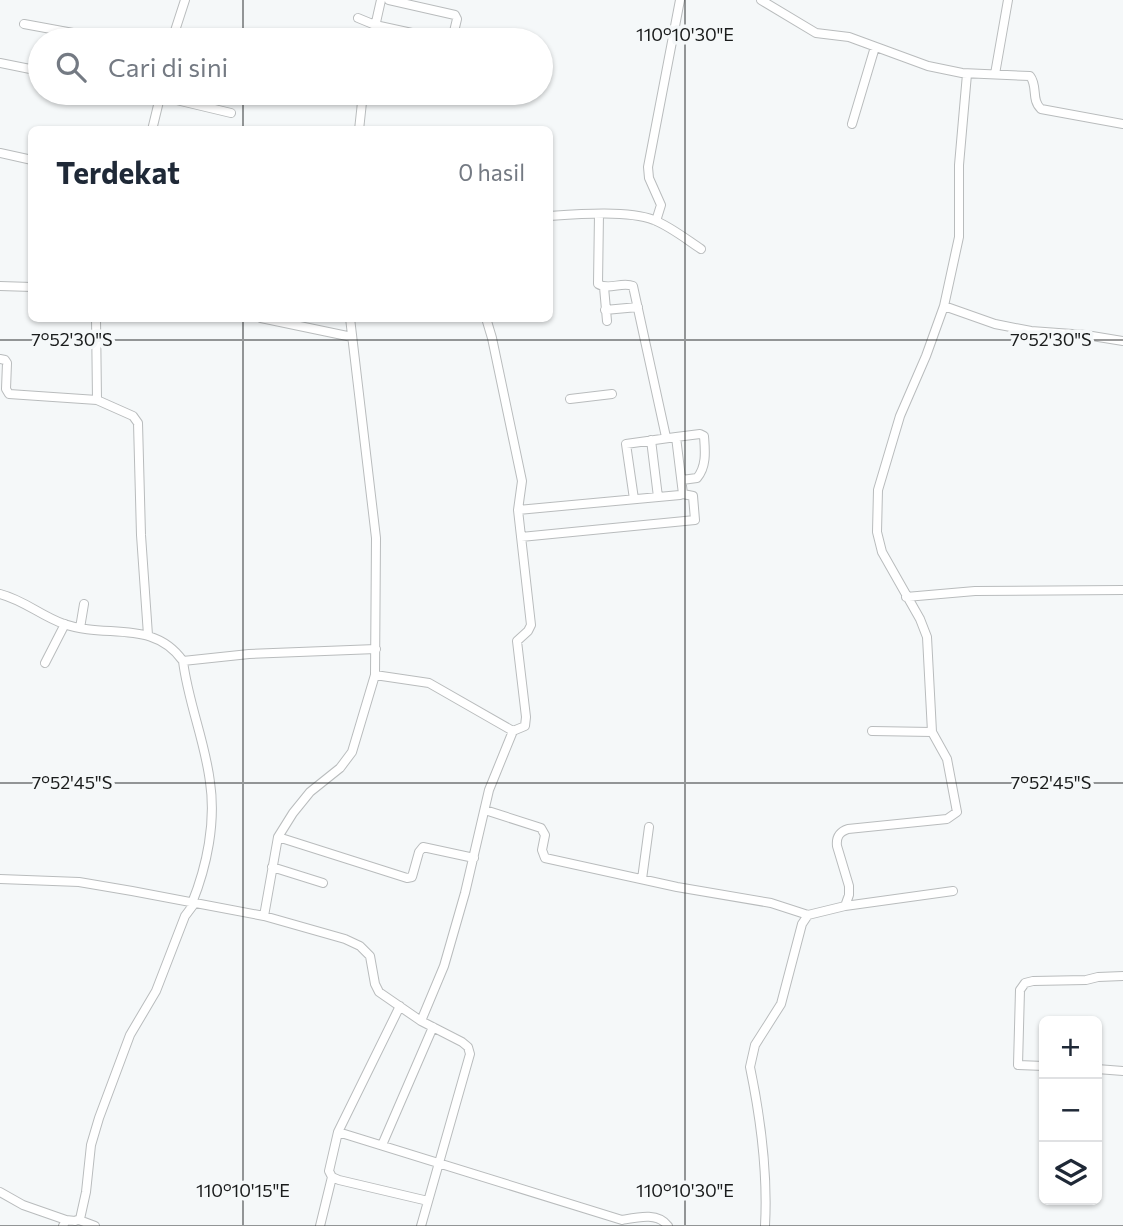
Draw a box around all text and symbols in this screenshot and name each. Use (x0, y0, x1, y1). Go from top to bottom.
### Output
text: 110°10'30"E (636, 23, 734, 45)
search box (28, 28, 553, 105)
icon: search (52, 48, 90, 86)
text: Cari di sini (108, 51, 228, 82)
text: Terdekat (56, 153, 180, 190)
text: 0 hasil (458, 158, 525, 186)
text: 7°52'30"S (31, 328, 113, 350)
text: 7°52'30"S (1010, 328, 1092, 350)
text: 7°52'45"S (32, 771, 112, 793)
text: 7°52'45"S (1011, 771, 1091, 793)
map controls (1039, 1016, 1102, 1205)
button: + (1039, 1016, 1102, 1079)
button: − (1039, 1079, 1102, 1142)
button: layers (1039, 1142, 1102, 1205)
text: 110°10'15"E (196, 1179, 290, 1201)
text: 110°10'30"E (636, 1179, 734, 1201)

